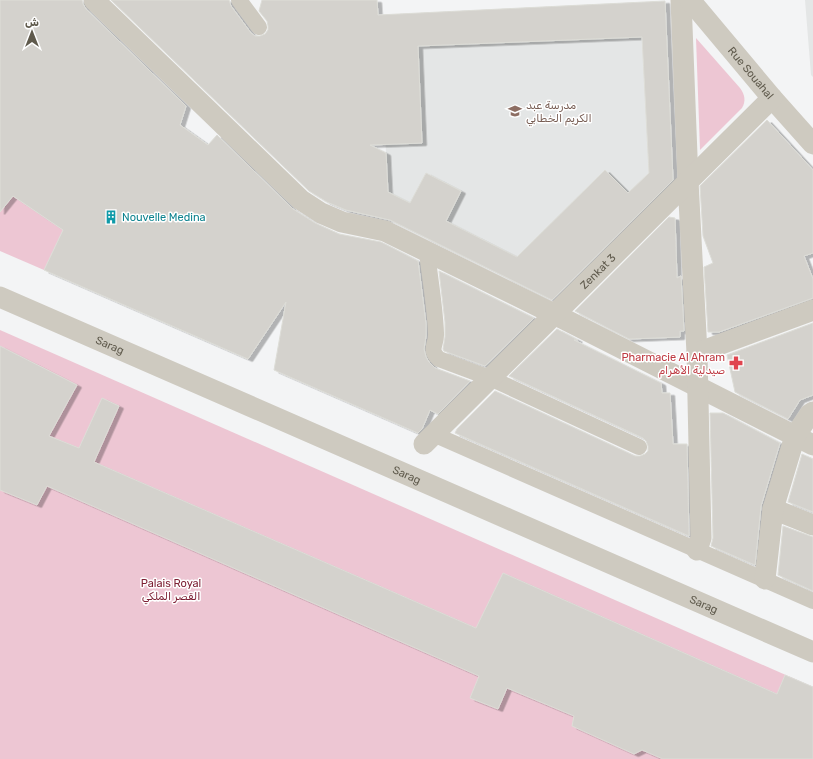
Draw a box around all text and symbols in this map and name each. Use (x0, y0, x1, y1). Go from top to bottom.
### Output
north arrow (12, 12, 52, 52)
text: ش (25, 16, 39, 29)
street label: Rue Souahal (725, 44, 776, 102)
place label: مدرسة عبد الكريم الخطابي (526, 99, 592, 127)
school or university icon: مدرسة عبد الكريم الخطابي (507, 103, 523, 119)
building icon: Nouvelle Medina (103, 209, 119, 225)
place label: Nouvelle Medina (122, 211, 206, 224)
street label: Zenkat 3 (578, 251, 619, 292)
street label: Sarag (94, 334, 126, 357)
place label: Pharmacie Al Ahram صيدلية الأهرام (621, 351, 725, 378)
pharmacy icon: Pharmacie Al Ahram صيدلية الأهرام (728, 355, 744, 371)
street label: Sarag (391, 463, 423, 487)
park label: Palais Royal القصر الملكي (141, 577, 201, 605)
street label: Sarag (687, 593, 720, 617)

